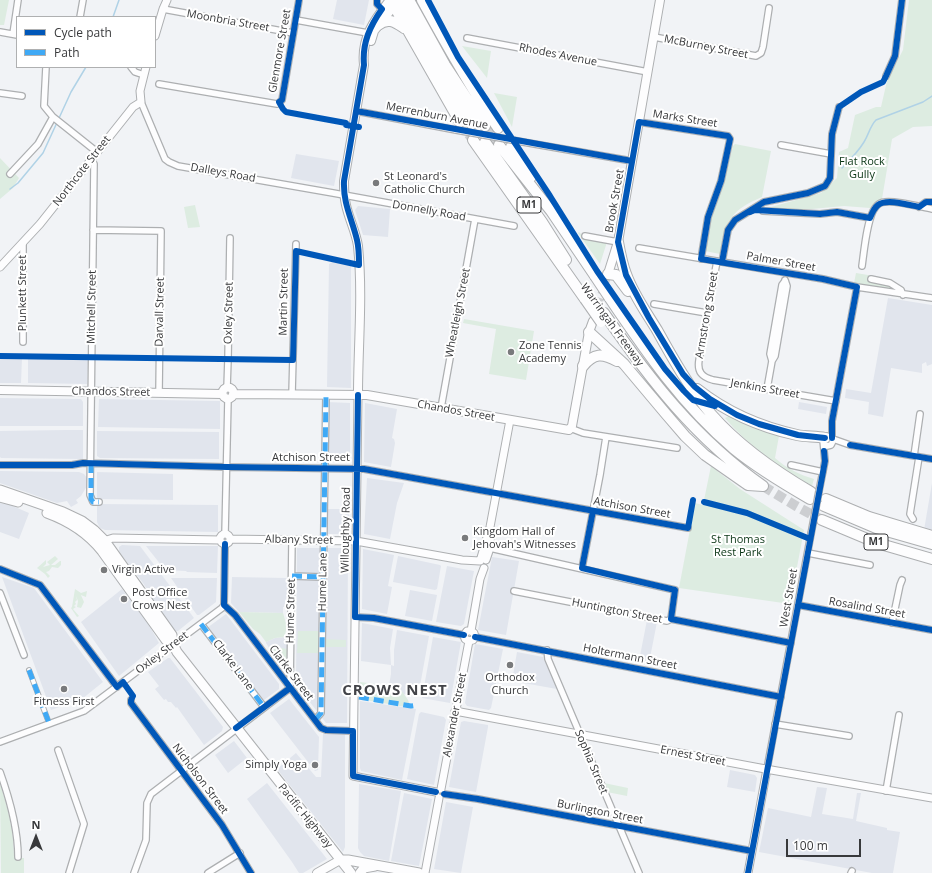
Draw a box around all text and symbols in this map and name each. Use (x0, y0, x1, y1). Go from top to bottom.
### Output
street label: Moonbria Street (186, 7, 270, 35)
street label: Glenmore Street (266, 8, 294, 94)
legend (16, 16, 156, 68)
text: Cycle path (54, 24, 112, 41)
street label: McBurney Street (663, 32, 749, 62)
street label: Rhodes Avenue (518, 41, 598, 69)
text: Path (54, 44, 80, 61)
street label: Merrenburn Avenue (385, 100, 489, 132)
street label: Marks Street (652, 107, 718, 131)
street label: Northcote Street (50, 133, 114, 209)
park label: Flat Rock Gully (839, 155, 885, 181)
street label: Dalleys Road (190, 161, 256, 185)
street label: Brook Street (603, 168, 627, 234)
place label: St Leonard's Catholic Church (384, 170, 465, 196)
marker: St Leonard's Catholic Church (371, 178, 381, 188)
road number: M1 (517, 197, 541, 213)
street label: Donnelly Road (391, 198, 467, 224)
street label: Palmer Street (745, 249, 817, 275)
street label: Plunkett Street (16, 255, 30, 331)
street label: Wheatleigh Street (443, 267, 473, 359)
street label: Martin Street (277, 268, 291, 336)
street label: Mitchell Street (85, 270, 99, 344)
street label: Armstrong Street (693, 270, 721, 360)
street label: Darvall Street (153, 277, 167, 347)
street label: Warringah Freeway (578, 281, 646, 369)
street label: Oxley Street (222, 282, 236, 344)
place label: Zone Tennis Academy (519, 339, 581, 365)
marker: Zone Tennis Academy (506, 347, 516, 357)
street label: Jenkins Street (729, 376, 801, 402)
street label: Chandos Street (72, 385, 150, 399)
street label: Chandos Street (416, 398, 496, 424)
street label: Atchison Street (272, 451, 350, 465)
street label: Willoughby Road (339, 487, 353, 573)
street label: Atchison Street (593, 495, 671, 521)
place label: Kingdom Hall of Jehovah's Witnesses (473, 525, 576, 551)
street label: Albany Street (265, 533, 333, 547)
marker: Kingdom Hall of Jehovah's Witnesses (460, 533, 470, 543)
park label: St Thomas Rest Park (711, 533, 765, 559)
road number: M1 (864, 534, 888, 550)
street label: Hume Lane (316, 552, 330, 612)
place label: Virgin Active (112, 563, 175, 577)
marker: Virgin Active (99, 565, 109, 575)
street label: West Street (777, 568, 801, 628)
street label: Hume Street (284, 578, 298, 644)
place label: Post Office Crows Nest (132, 586, 190, 612)
marker: Post Office Crows Nest (119, 594, 129, 604)
street label: Rosalind Street (828, 595, 906, 621)
street label: Huntington Street (571, 596, 663, 626)
street label: Oxley Street (133, 629, 191, 677)
street label: Clarke Lane (210, 637, 256, 693)
street label: Holtermann Street (582, 641, 678, 673)
street label: Clarke Street (266, 643, 316, 703)
marker: Orthodox Church (505, 660, 515, 670)
place label: Orthodox Church (485, 671, 535, 697)
street label: Alexander Street (440, 672, 470, 758)
district label: CROWS NEST (342, 682, 448, 700)
marker: Fitness First (59, 684, 69, 694)
place label: Fitness First (34, 695, 94, 709)
street label: Sophia Street (572, 728, 610, 796)
street label: Nicholson Street (169, 741, 231, 817)
street label: Ernest Street (659, 743, 727, 769)
place label: Simply Yoga (245, 758, 307, 772)
marker: Simply Yoga (310, 760, 320, 770)
street label: Pacific Highway (275, 781, 335, 851)
street label: Burlington Street (556, 797, 644, 827)
north arrow (16, 817, 56, 857)
text: N (32, 817, 40, 832)
scale bar (788, 831, 863, 857)
text: 100 m (793, 837, 828, 854)

